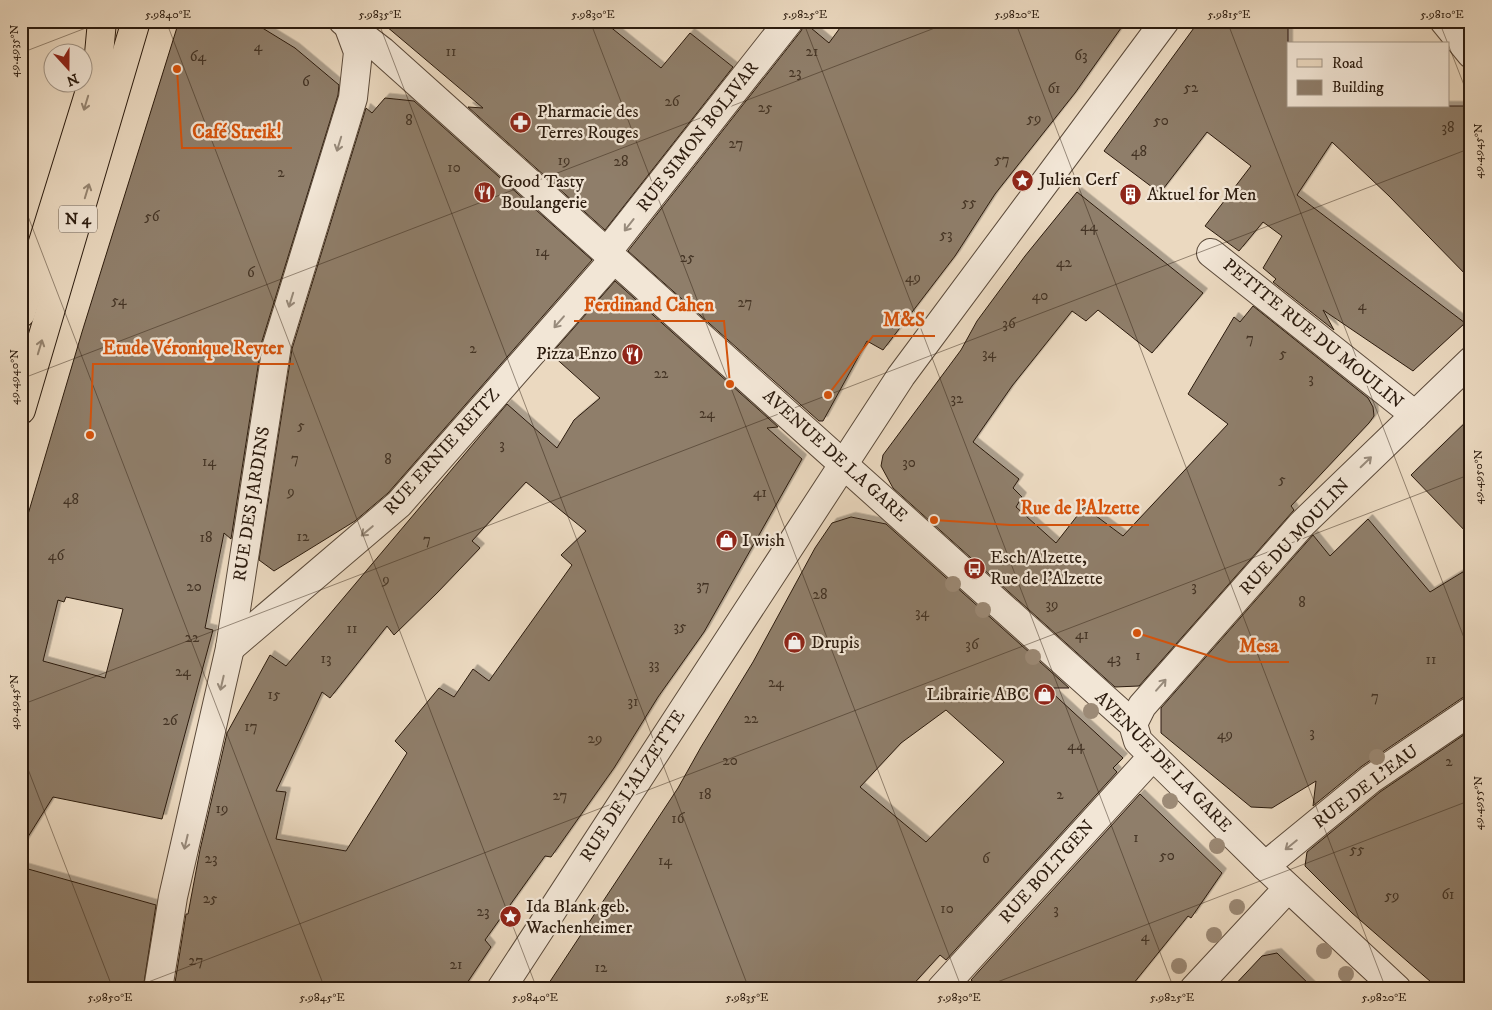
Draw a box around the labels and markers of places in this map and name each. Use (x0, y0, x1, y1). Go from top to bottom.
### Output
place label: Pharmacie des Terres Rouges (537, 101, 639, 144)
pharmacy icon: Pharmacie des Terres Rouges (509, 110, 533, 134)
callout: Café Streik! (182, 114, 292, 148)
place icon: Julien Cerf (1011, 168, 1035, 192)
place label: Julien Cerf (1037, 169, 1120, 191)
place label: Good Tasty Boulangerie (501, 171, 587, 214)
restaurant icon: Good Tasty Boulangerie (473, 180, 497, 204)
building icon: Aktuel for Men (1119, 183, 1143, 207)
place label: Aktuel for Men (1147, 184, 1257, 206)
callout: Ferdinand Cahen (574, 287, 724, 321)
callout: M&S (873, 302, 935, 336)
callout: Etude Véronique Reyter (93, 330, 294, 364)
restaurant icon: Pizza Enzo (621, 342, 645, 366)
place label: Pizza Enzo (536, 343, 617, 365)
callout: Rue de l'Alzette (1010, 491, 1149, 525)
shop icon: I wish (714, 529, 738, 553)
place label: I wish (742, 530, 785, 552)
place label: Esch/Alzette, Rue de l’Alzette (990, 547, 1103, 590)
bus stop icon: Esch/Alzette, Rue de l’Alzette (962, 556, 986, 580)
callout: Mesa (1229, 628, 1289, 662)
shop icon: Drupis (783, 631, 807, 655)
place label: Drupis (811, 632, 860, 654)
shop icon: Librairie ABC (1033, 683, 1057, 707)
place label: Librairie ABC (927, 684, 1029, 706)
place label: Ida Blank geb. Wachenheimer (525, 896, 632, 939)
place icon: Ida Blank geb. Wachenheimer (498, 905, 522, 929)

